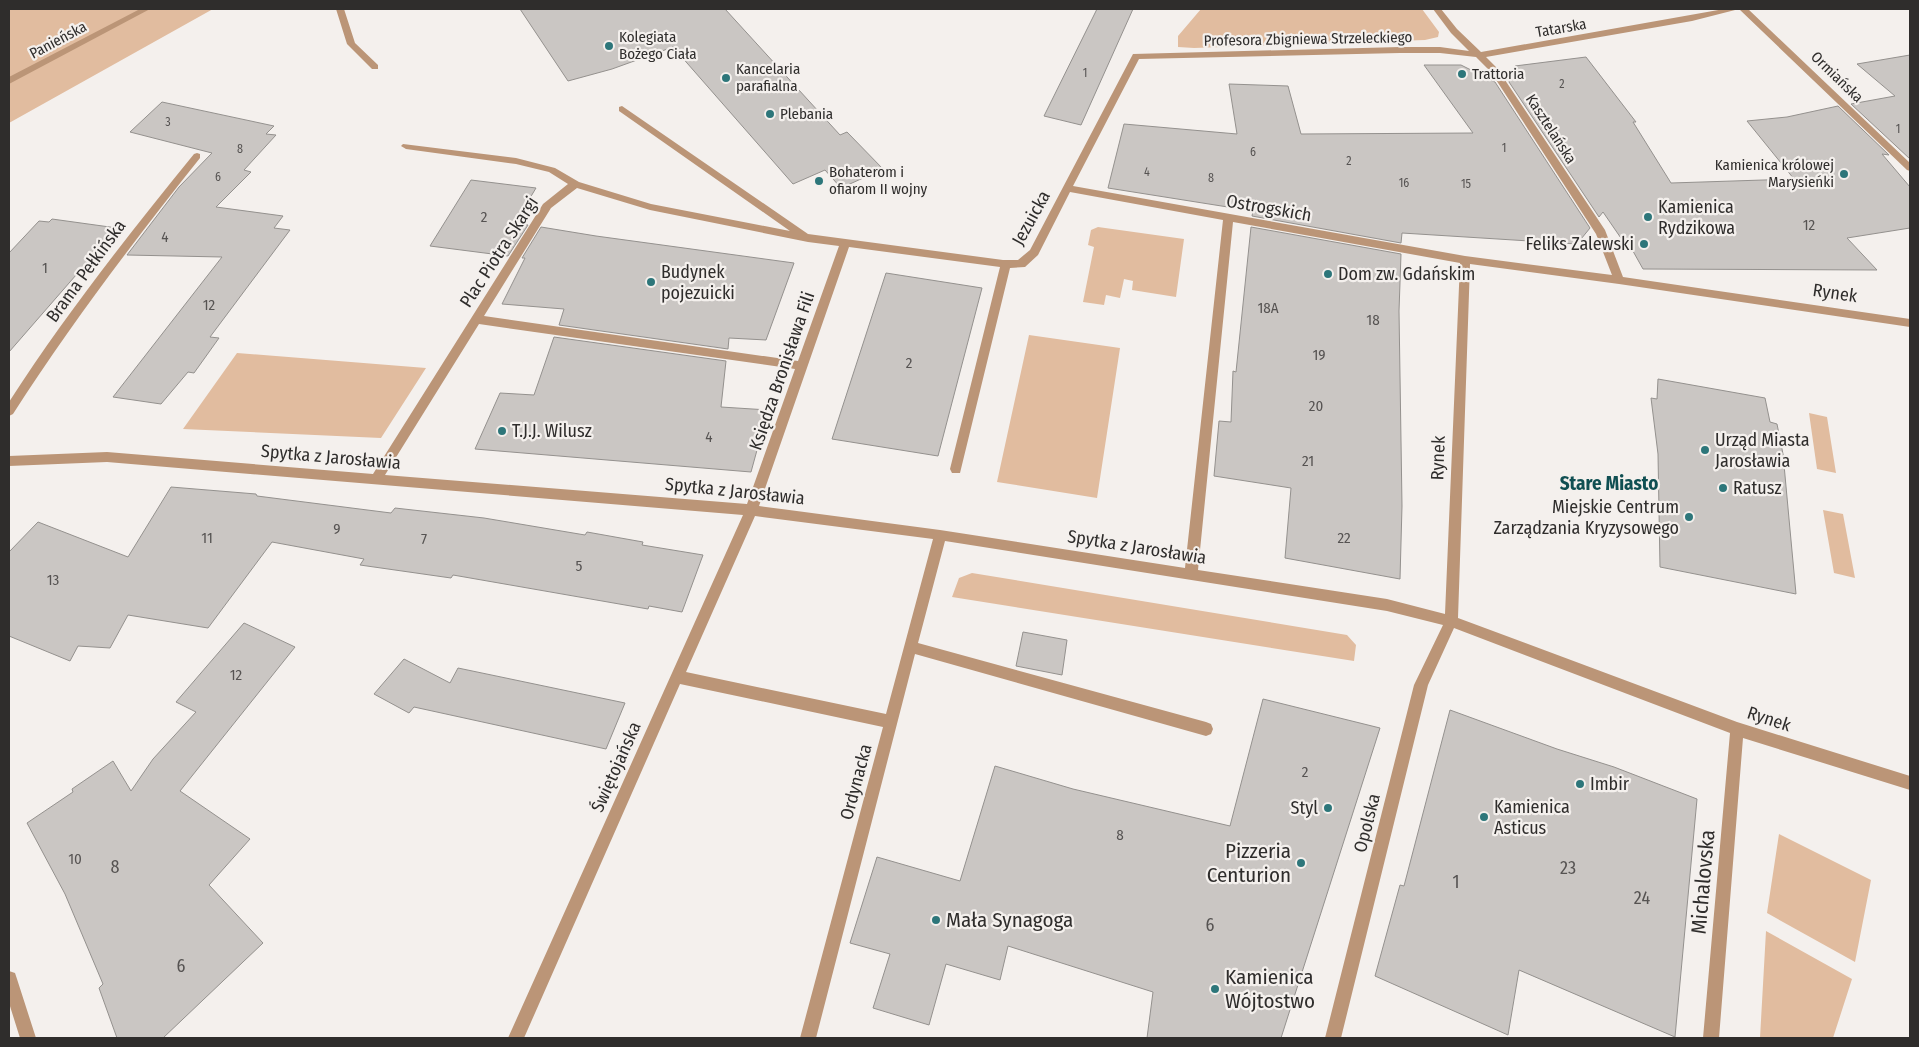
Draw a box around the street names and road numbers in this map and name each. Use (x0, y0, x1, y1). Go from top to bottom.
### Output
street label: Tatarska (1534, 15, 1588, 41)
street label: Panieńska (26, 18, 90, 62)
street label: Profesora Zbigniewa Strzeleckiego (1203, 28, 1413, 50)
street label: Ormiańska (1807, 48, 1867, 106)
street label: Kasztelańska (1522, 91, 1580, 167)
street label: Jezuicka (1007, 187, 1055, 249)
street label: Ostrogskich (1225, 190, 1313, 226)
street label: Plac Piotra Skargi (455, 192, 543, 312)
street label: Brama Pełkińska (41, 215, 131, 327)
street label: Rynek (1811, 279, 1859, 307)
street label: Księdza Bronisława Fili (745, 289, 819, 453)
street label: Rynek (1426, 435, 1450, 481)
street label: Spytka z Jarosławia (260, 440, 402, 474)
street label: Spytka z Jarosławia (664, 473, 806, 509)
street label: Spytka z Jarosławia (1066, 525, 1208, 569)
street label: Rynek (1744, 702, 1794, 737)
street label: Świętojańska (586, 718, 646, 816)
street label: Ordynacka (835, 741, 877, 822)
street label: Opolska (1349, 791, 1385, 855)
street label: Michalovska (1685, 829, 1721, 935)

